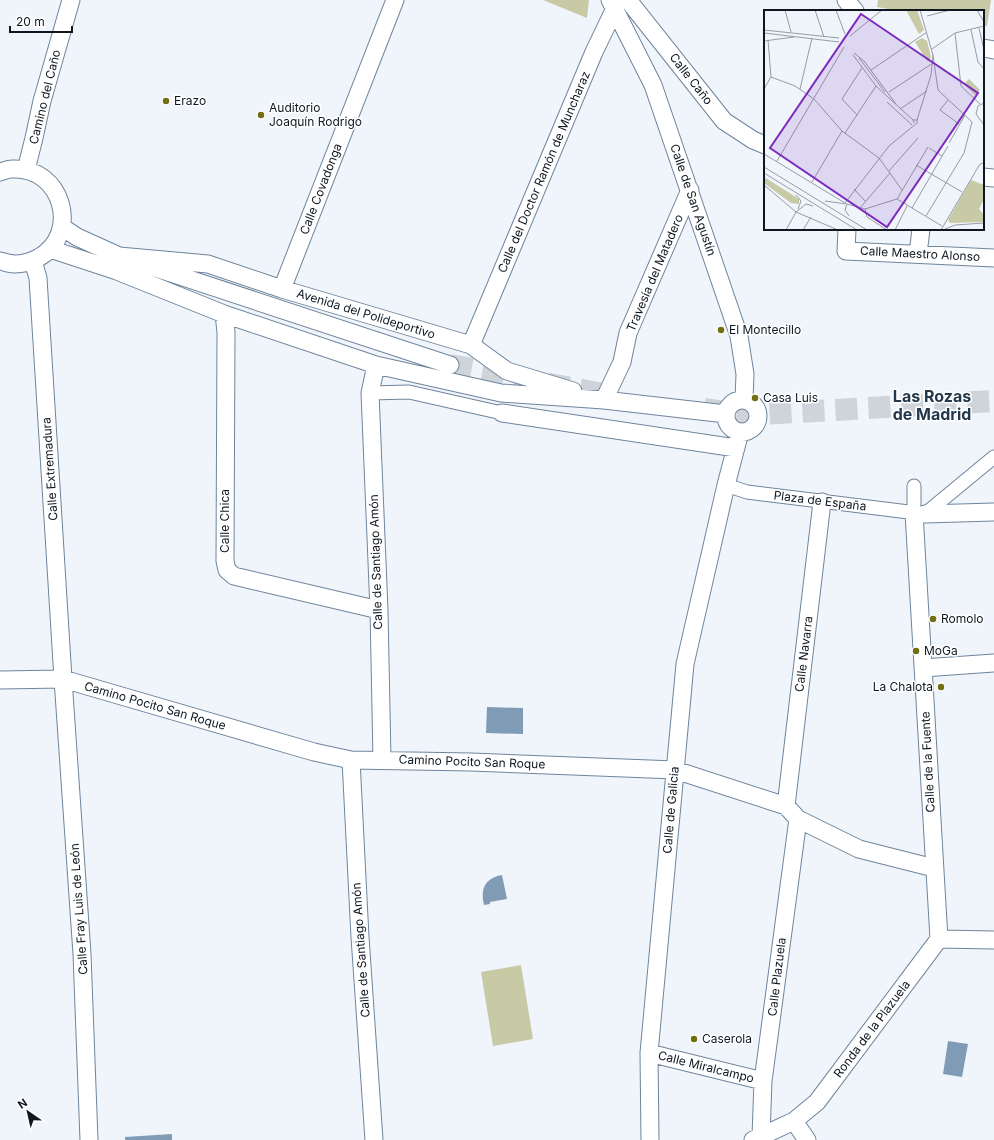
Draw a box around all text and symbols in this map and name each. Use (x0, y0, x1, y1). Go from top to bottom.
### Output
scale bar (10, 8, 72, 34)
inset map (764, 10, 984, 230)
text: 20 m (16, 14, 45, 29)
street label: Camino del Caño (26, 48, 64, 146)
street label: Calle Caño (667, 50, 716, 108)
street label: Calle del Doctor Ramón de Muncharaz (494, 69, 593, 275)
place label: Erazo (174, 93, 206, 108)
marker: Erazo (161, 96, 171, 106)
place label: Auditorio Joaquín Rodrigo (269, 100, 362, 129)
marker: Auditorio Joaquín Rodrigo (256, 110, 266, 120)
street label: Calle Covadonga (296, 141, 345, 237)
street label: Calle de San Agustín (667, 142, 720, 258)
street label: Travesía del Matadero (623, 212, 686, 334)
street label: Calle Maestro Alonso (860, 243, 981, 264)
street label: Avenida del Polideportivo (295, 285, 437, 342)
place label: El Montecillo (729, 322, 801, 337)
marker: El Montecillo (716, 325, 726, 335)
district label: Las Rozas de Madrid (893, 386, 971, 424)
place label: Casa Luis (763, 390, 818, 405)
marker: Casa Luis (750, 393, 760, 403)
street label: Calle Extremadura (38, 417, 61, 521)
street label: Plaza de España (773, 487, 867, 514)
street label: Calle Chica (217, 489, 232, 553)
street label: Calle de Santiago Amón (366, 494, 385, 630)
place label: Romolo (941, 611, 984, 626)
marker: Romolo (928, 614, 938, 624)
street label: Calle Navarra (791, 615, 816, 693)
place label: MoGa (924, 643, 958, 658)
marker: MoGa (911, 646, 921, 656)
street label: Camino Pocito San Roque (83, 678, 228, 733)
place label: La Chalota (873, 679, 933, 694)
marker: La Chalota (936, 682, 946, 692)
street label: Calle de la Fuente (917, 711, 938, 813)
street label: Camino Pocito San Roque (398, 751, 546, 772)
street label: Calle de Galicia (659, 766, 682, 854)
street label: Calle Fray Luis de León (66, 843, 91, 975)
street label: Calle de Santiago Amón (348, 882, 373, 1018)
street label: Calle Plazuela (764, 937, 789, 1017)
street label: Ronda de la Plazuela (830, 977, 913, 1080)
place label: Caserola (702, 1031, 752, 1046)
marker: Caserola (689, 1034, 699, 1044)
street label: Calle Miralcampo (657, 1047, 756, 1086)
north arrow (8, 1092, 48, 1132)
text: N (15, 1096, 30, 1112)

